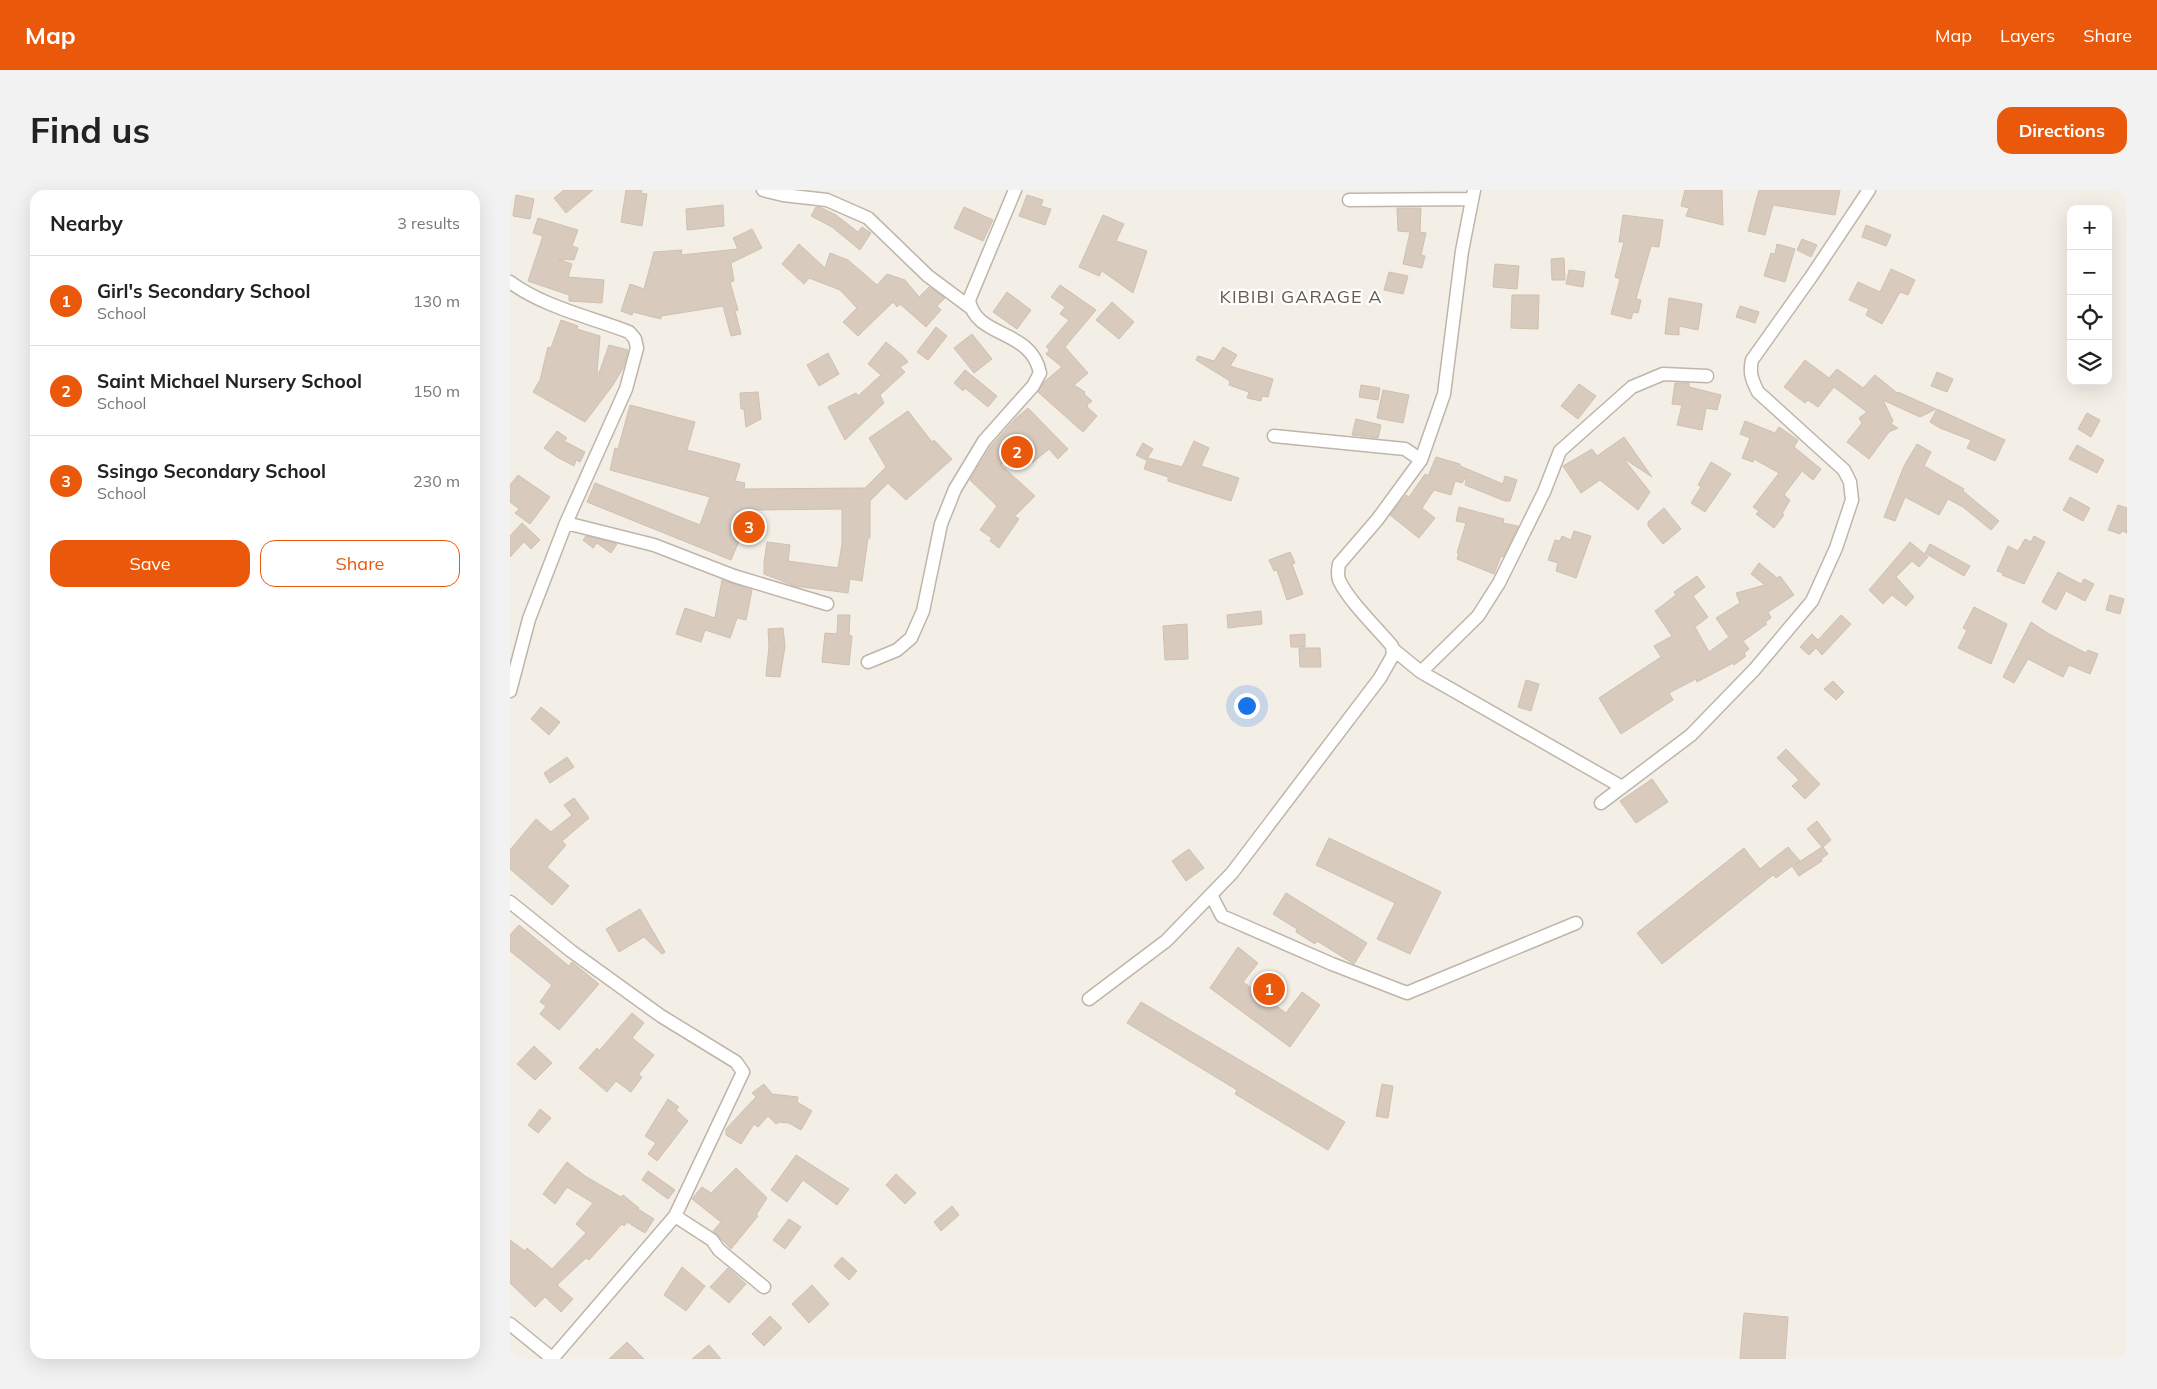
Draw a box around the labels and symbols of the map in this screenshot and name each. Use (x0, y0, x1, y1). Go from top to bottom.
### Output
district label: KIBIBI GARAGE A (1220, 285, 1382, 308)
pin: 2 (1001, 433, 1033, 471)
pin: 3 (733, 508, 765, 546)
your location (1234, 693, 1260, 719)
pin: 1 (1253, 970, 1285, 1008)

